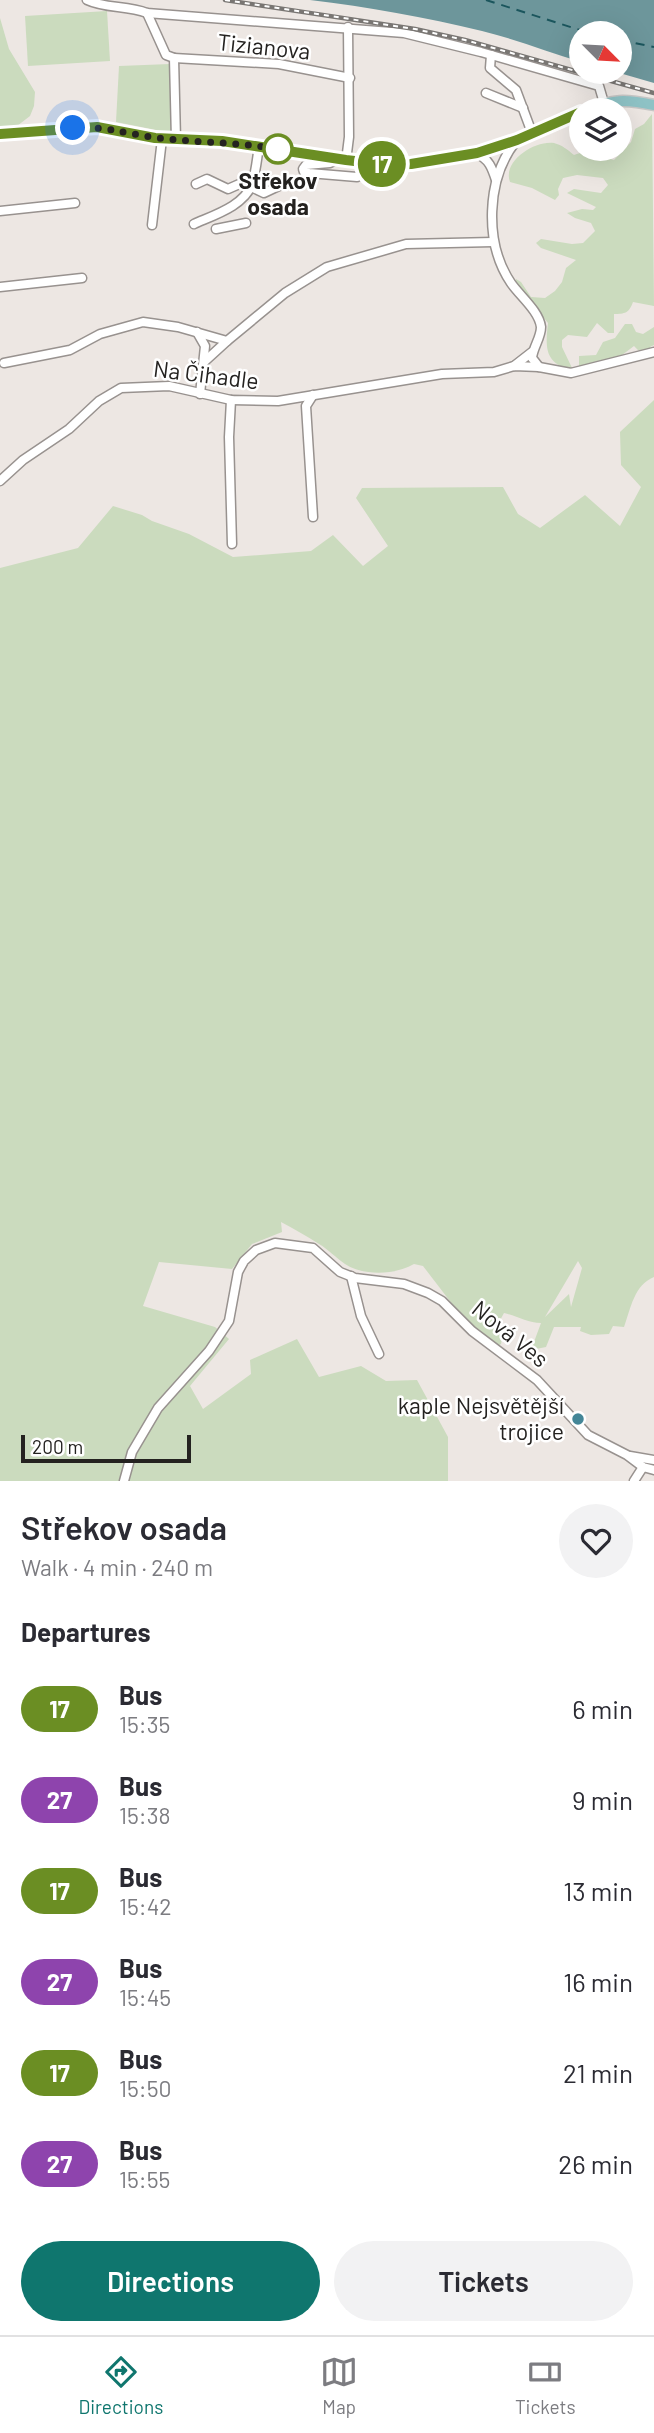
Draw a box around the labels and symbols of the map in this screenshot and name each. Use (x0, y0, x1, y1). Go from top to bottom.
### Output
north arrow (569, 21, 632, 84)
street label: Tizianova (216, 27, 312, 65)
your location (55, 110, 90, 145)
marker: Střekov osada (263, 134, 293, 164)
line badge: 17 (350, 141, 414, 187)
place label: Střekov osada (239, 166, 317, 220)
street label: Na Čihadle (152, 354, 260, 394)
street label: Nová Ves (467, 1294, 554, 1372)
place label: kaple Nejsvětější trojice (398, 1391, 564, 1445)
marker: kaple Nejsvětější trojice (570, 1411, 586, 1427)
scale bar (21, 1432, 191, 1464)

